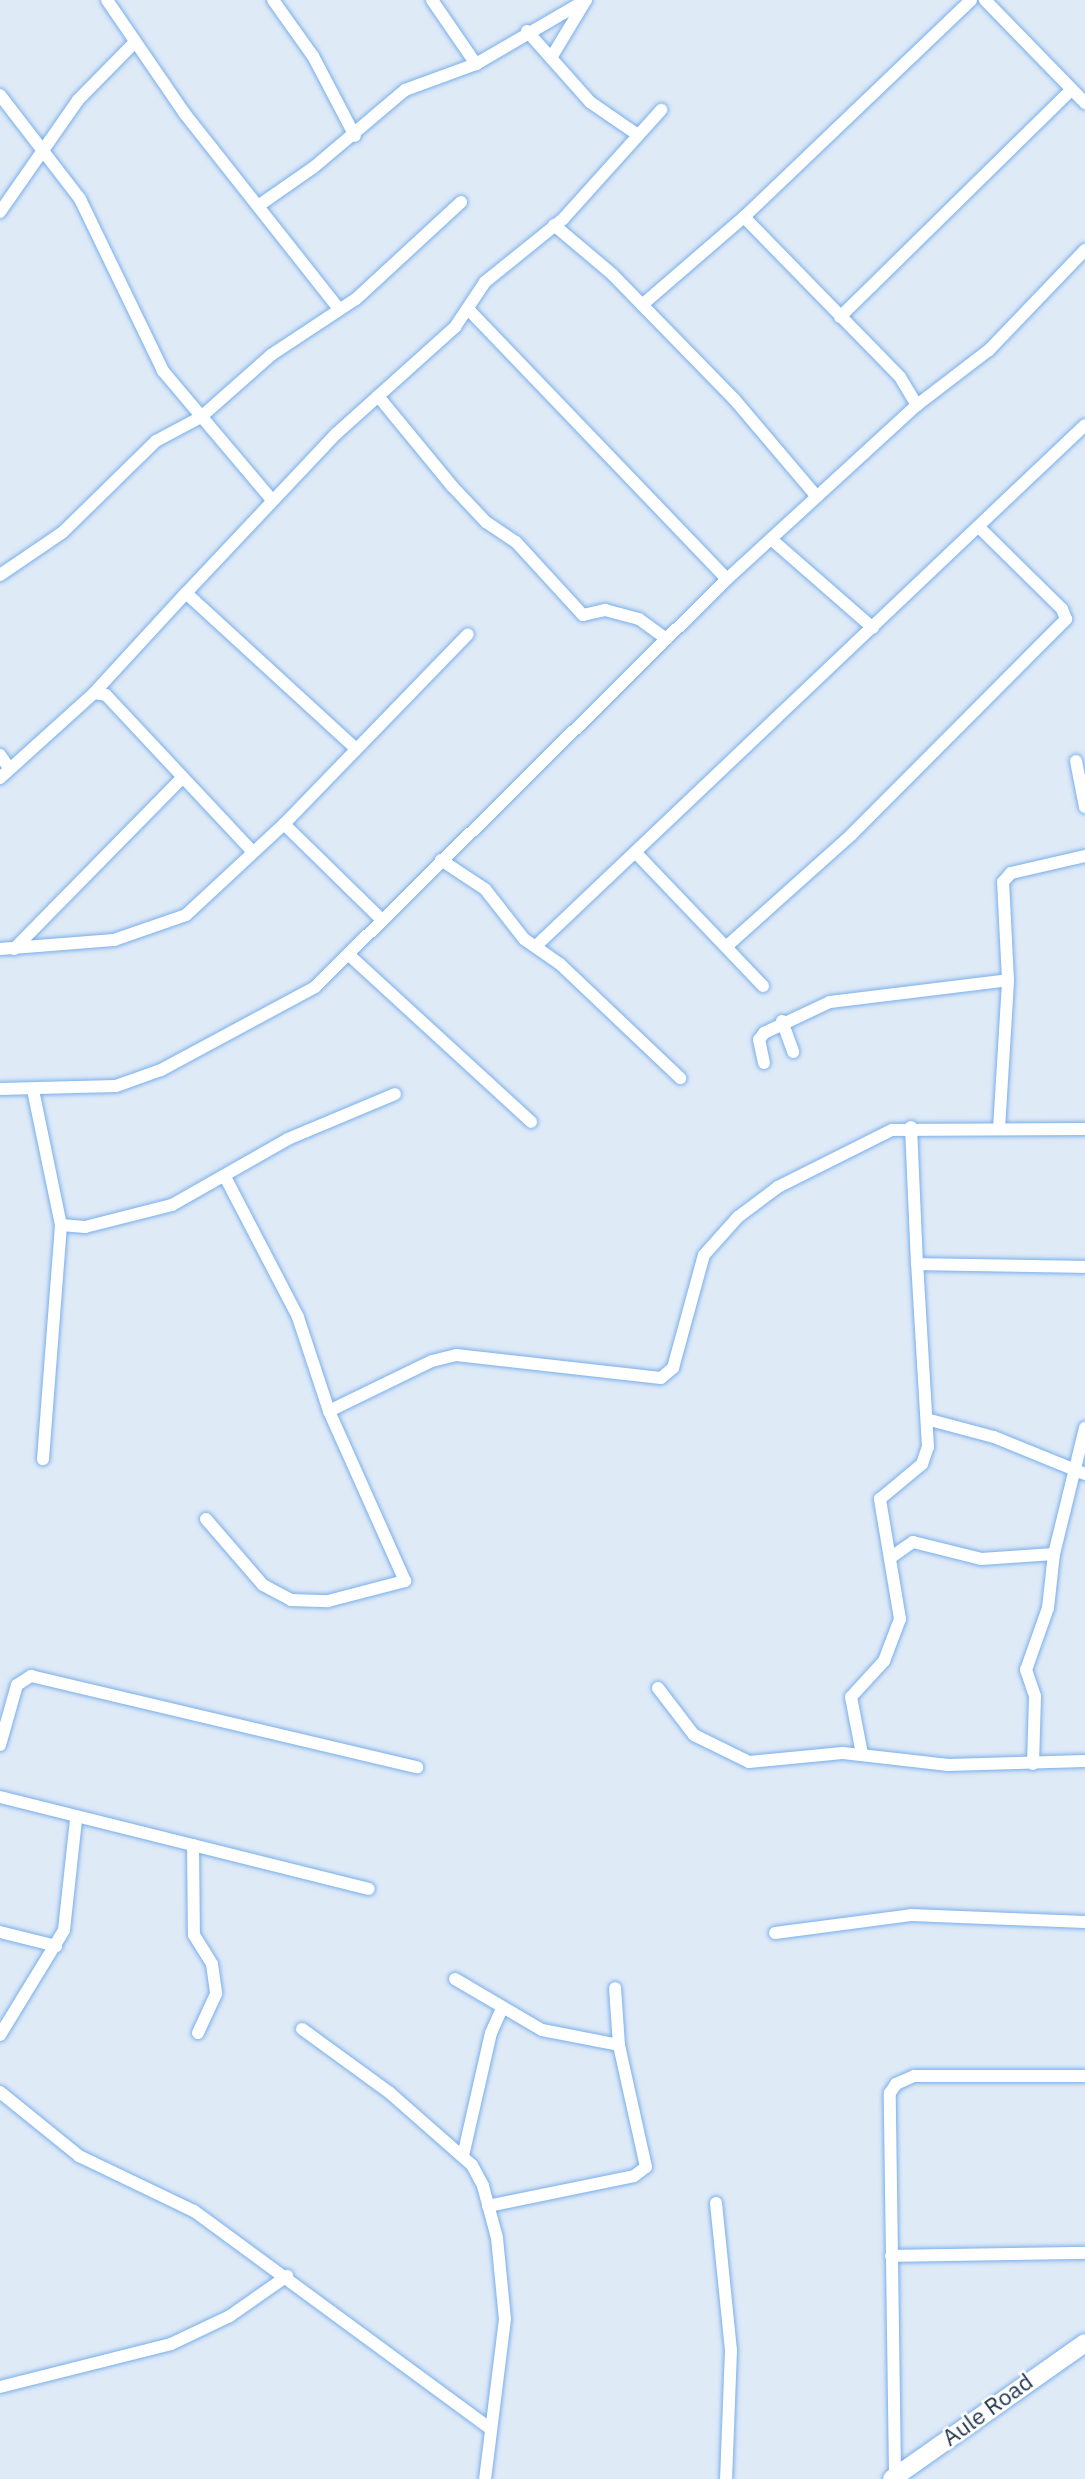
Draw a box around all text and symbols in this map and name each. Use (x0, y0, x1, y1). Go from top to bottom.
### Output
street label: Aule Road (936, 2367, 1038, 2451)

